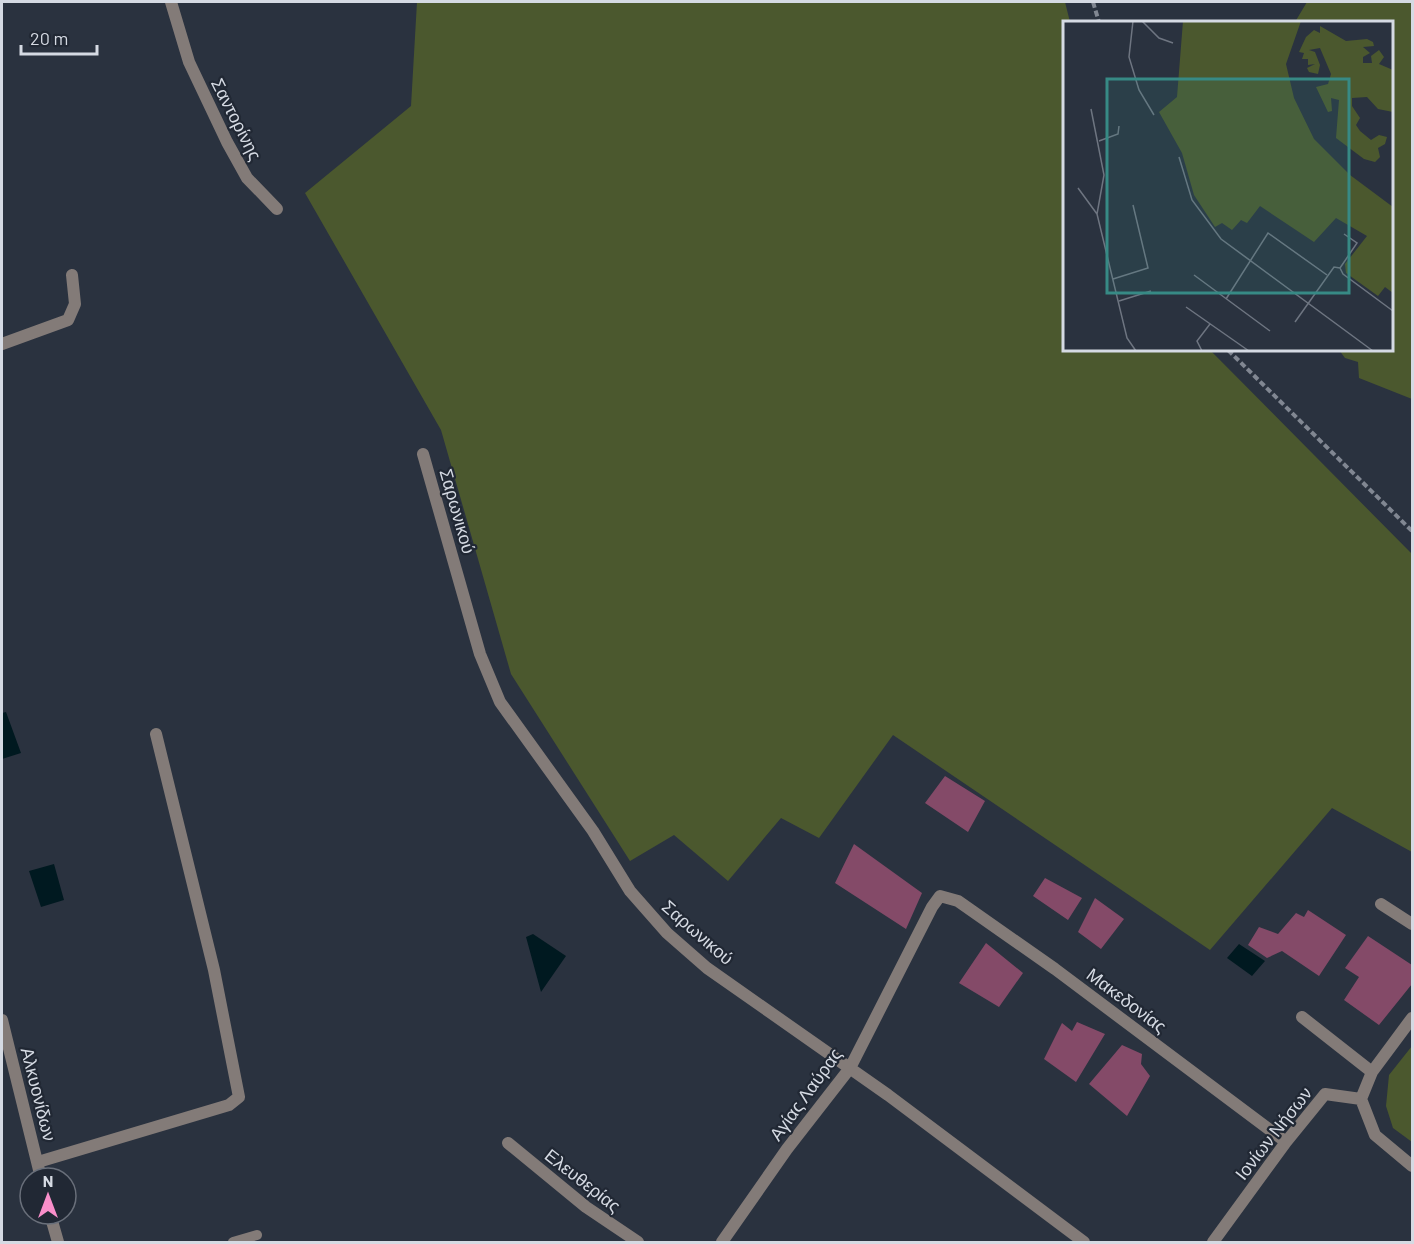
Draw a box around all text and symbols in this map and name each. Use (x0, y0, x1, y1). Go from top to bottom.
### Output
scale bar (21, 18, 98, 56)
inset map (1063, 21, 1393, 351)
text: 20 m (30, 27, 68, 49)
street label: Σαντορίνης (207, 74, 267, 164)
street label: Σαρωνικού (435, 466, 481, 556)
street label: Σαρωνικού (658, 895, 738, 969)
street label: Μακεδονίας (1083, 963, 1172, 1037)
street label: Αγίας Λαύρας (764, 1043, 846, 1145)
street label: Αλκυονίδων (17, 1045, 61, 1143)
street label: Ιονίων Νήσων (1230, 1082, 1316, 1184)
street label: Ελευθερίας (541, 1144, 626, 1217)
north arrow (18, 1166, 78, 1226)
text: N (43, 1171, 53, 1190)

